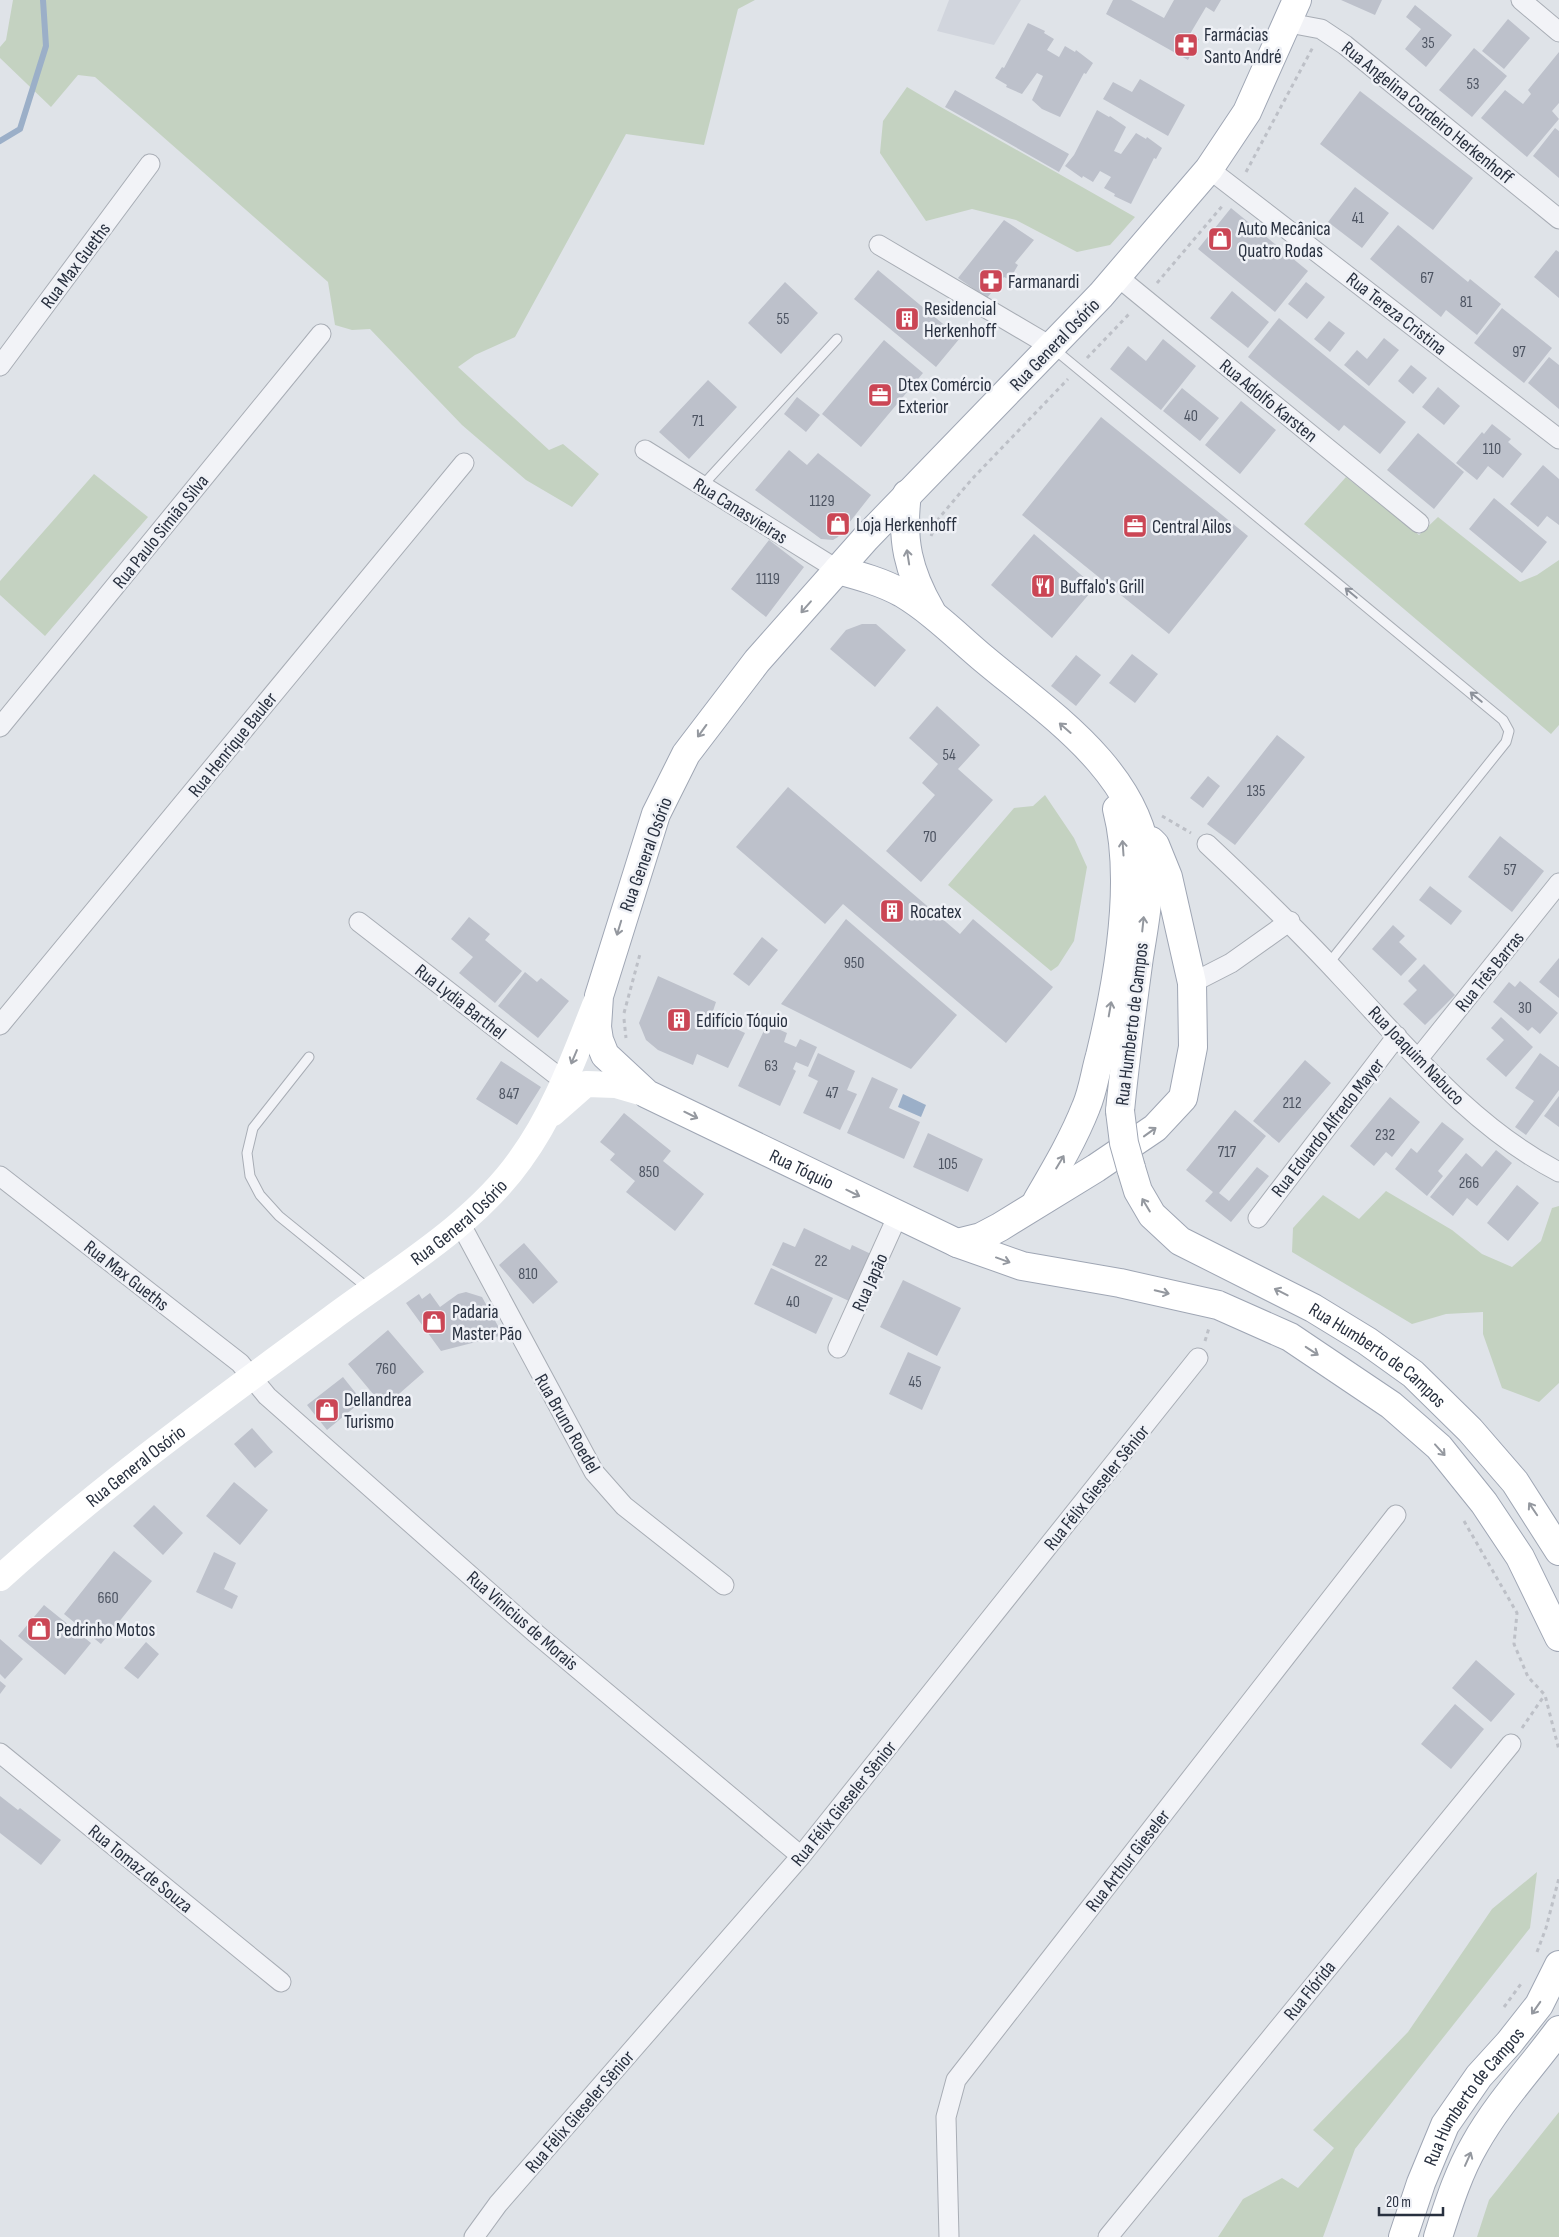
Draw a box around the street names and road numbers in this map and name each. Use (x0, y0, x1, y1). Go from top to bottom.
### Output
street label: Rua Angelina Cordeiro Herkenhoff (1337, 37, 1518, 190)
street label: Rua Max Gueths (36, 218, 116, 313)
street label: Rua Tereza Cristina (1341, 268, 1451, 360)
street label: Rua General Osório (1005, 294, 1105, 396)
street label: Rua Adolfo Karsten (1214, 355, 1322, 448)
street label: Rua Paulo Simião Silva (108, 470, 214, 593)
street label: Rua Canasvieiras (689, 473, 792, 549)
street label: Rua Henrique Bauler (184, 687, 283, 802)
street label: Rua General Osório (615, 794, 678, 915)
street label: Rua Três Barras (1451, 927, 1530, 1017)
street label: Rua Humberto de Campos (1111, 941, 1154, 1107)
street label: Rua Lydia Barthel (410, 959, 510, 1045)
street label: Rua Joaquim Nabuco (1363, 1002, 1469, 1110)
street label: Rua Eduardo Alfredo Mayer (1267, 1054, 1390, 1202)
street label: Rua Tóquio (765, 1145, 837, 1195)
street label: Rua General Osório (407, 1175, 513, 1271)
street label: Rua Max Gueths (79, 1236, 173, 1317)
street label: Rua Japão (847, 1250, 893, 1315)
street label: Rua Humberto de Campos (1304, 1298, 1450, 1413)
street label: Rua Bruno Roedel (529, 1370, 604, 1478)
street label: Rua Félix Gieseler Sênior (1040, 1420, 1155, 1555)
street label: Rua General Osório (82, 1421, 191, 1513)
street label: Rua Vinicius de Morais (462, 1566, 583, 1676)
street label: Rua Félix Gieseler Sênior (787, 1736, 902, 1871)
street label: Rua Arthur Gieseler (1081, 1805, 1176, 1917)
street label: Rua Tomaz de Souza (83, 1820, 197, 1918)
street label: Rua Flórida (1279, 1957, 1341, 2025)
street label: Rua Humberto de Campos (1419, 2023, 1530, 2170)
street label: Rua Félix Gieseler Sênior (521, 2046, 640, 2178)

